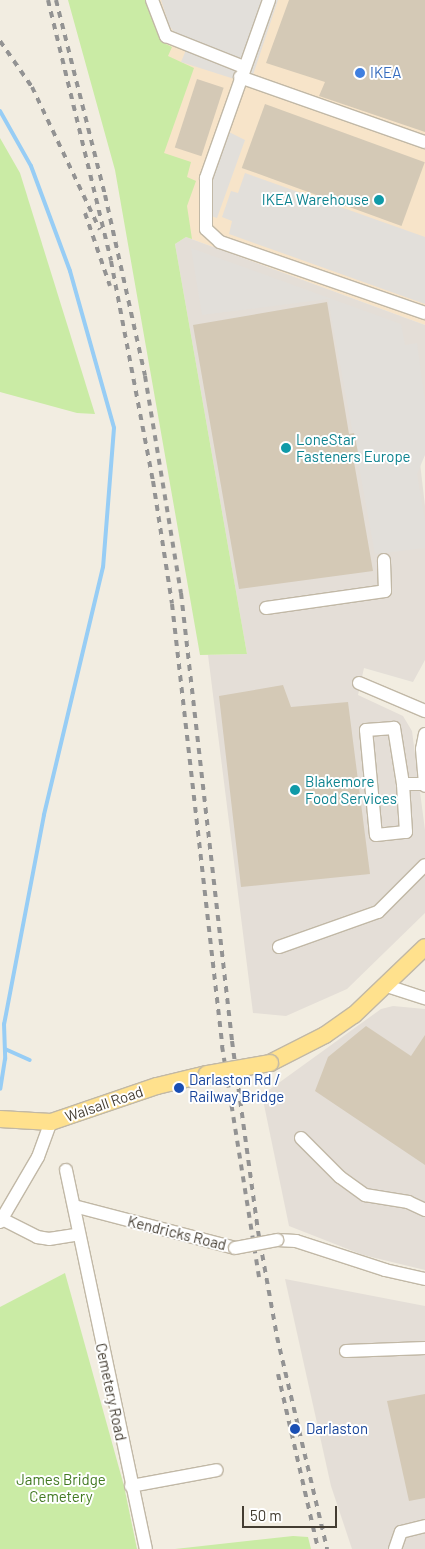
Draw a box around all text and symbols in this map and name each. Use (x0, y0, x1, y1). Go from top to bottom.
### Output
place label: IKEA (370, 64, 401, 82)
marker: IKEA (354, 67, 366, 79)
place label: IKEA Warehouse (262, 191, 369, 209)
marker: IKEA Warehouse (373, 194, 385, 206)
place label: LoneStar Fasteners Europe (296, 430, 411, 465)
marker: LoneStar Fasteners Europe (280, 442, 292, 454)
place label: Blakemore Food Services (305, 772, 397, 807)
marker: Blakemore Food Services (289, 784, 301, 796)
place label: Darlaston Rd / Railway Bridge (189, 1070, 284, 1105)
street label: Walsall Road (63, 1082, 145, 1126)
marker: Darlaston Rd / Railway Bridge (173, 1082, 185, 1094)
street label: Kendricks Road (126, 1212, 228, 1254)
street label: Cemetery Road (92, 1341, 130, 1443)
place label: Darlaston (306, 1420, 368, 1438)
marker: Darlaston (288, 1422, 302, 1436)
park label: James Bridge Cemetery (16, 1470, 106, 1505)
scale bar (245, 1496, 340, 1528)
text: 50 m (250, 1506, 282, 1524)

